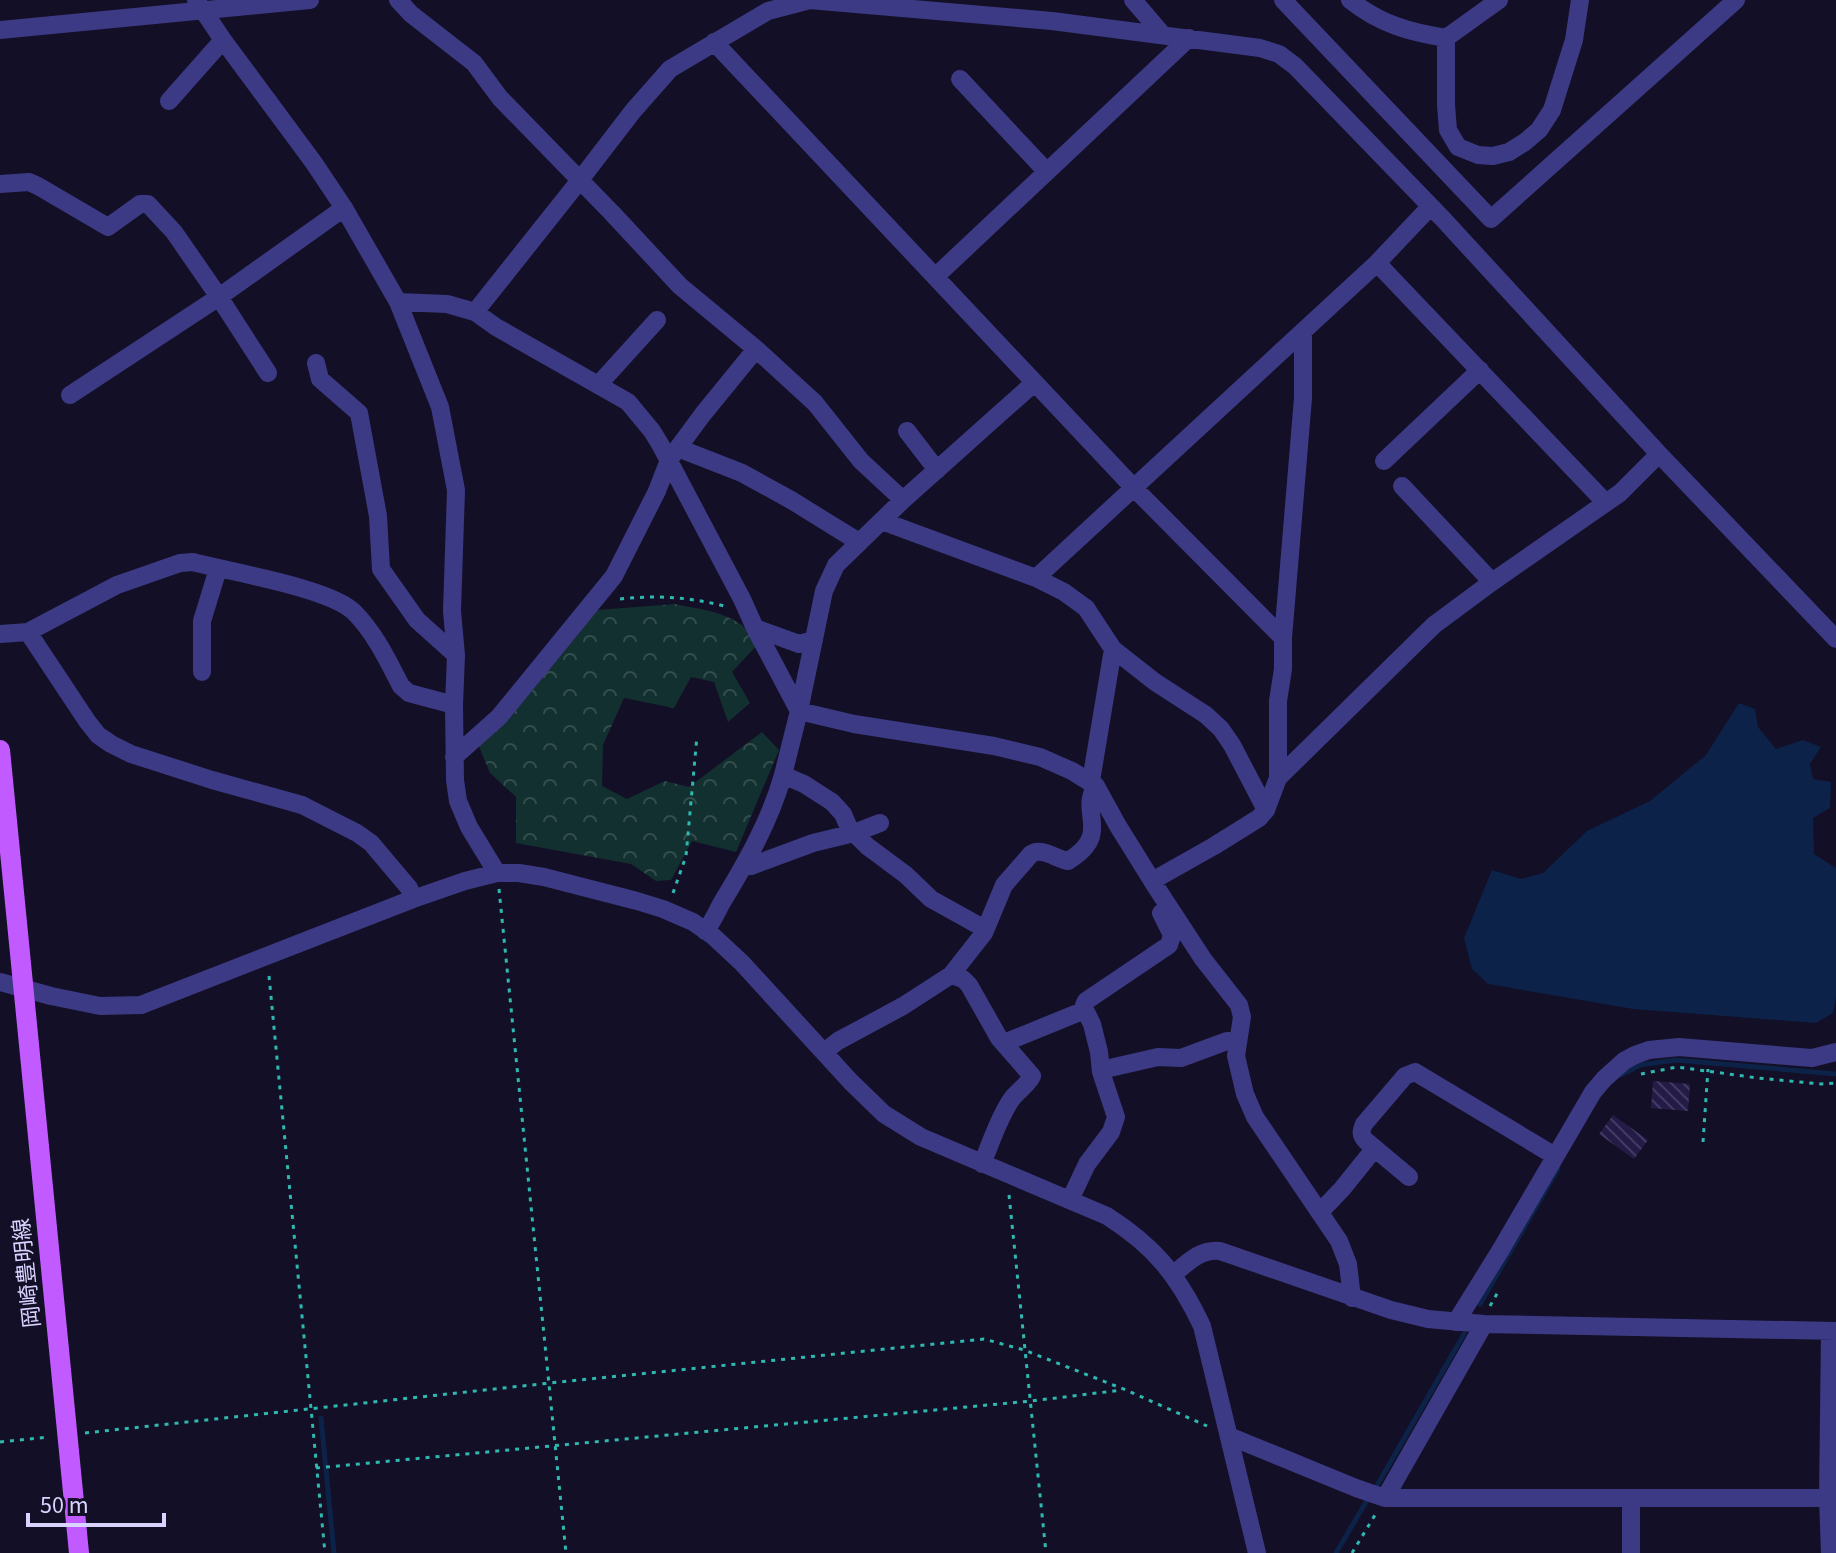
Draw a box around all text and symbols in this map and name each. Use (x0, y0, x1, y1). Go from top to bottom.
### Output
street label: 岡崎豊明線 (5, 1217, 49, 1329)
scale bar (28, 1477, 164, 1527)
text: 50 m (40, 1488, 89, 1523)

